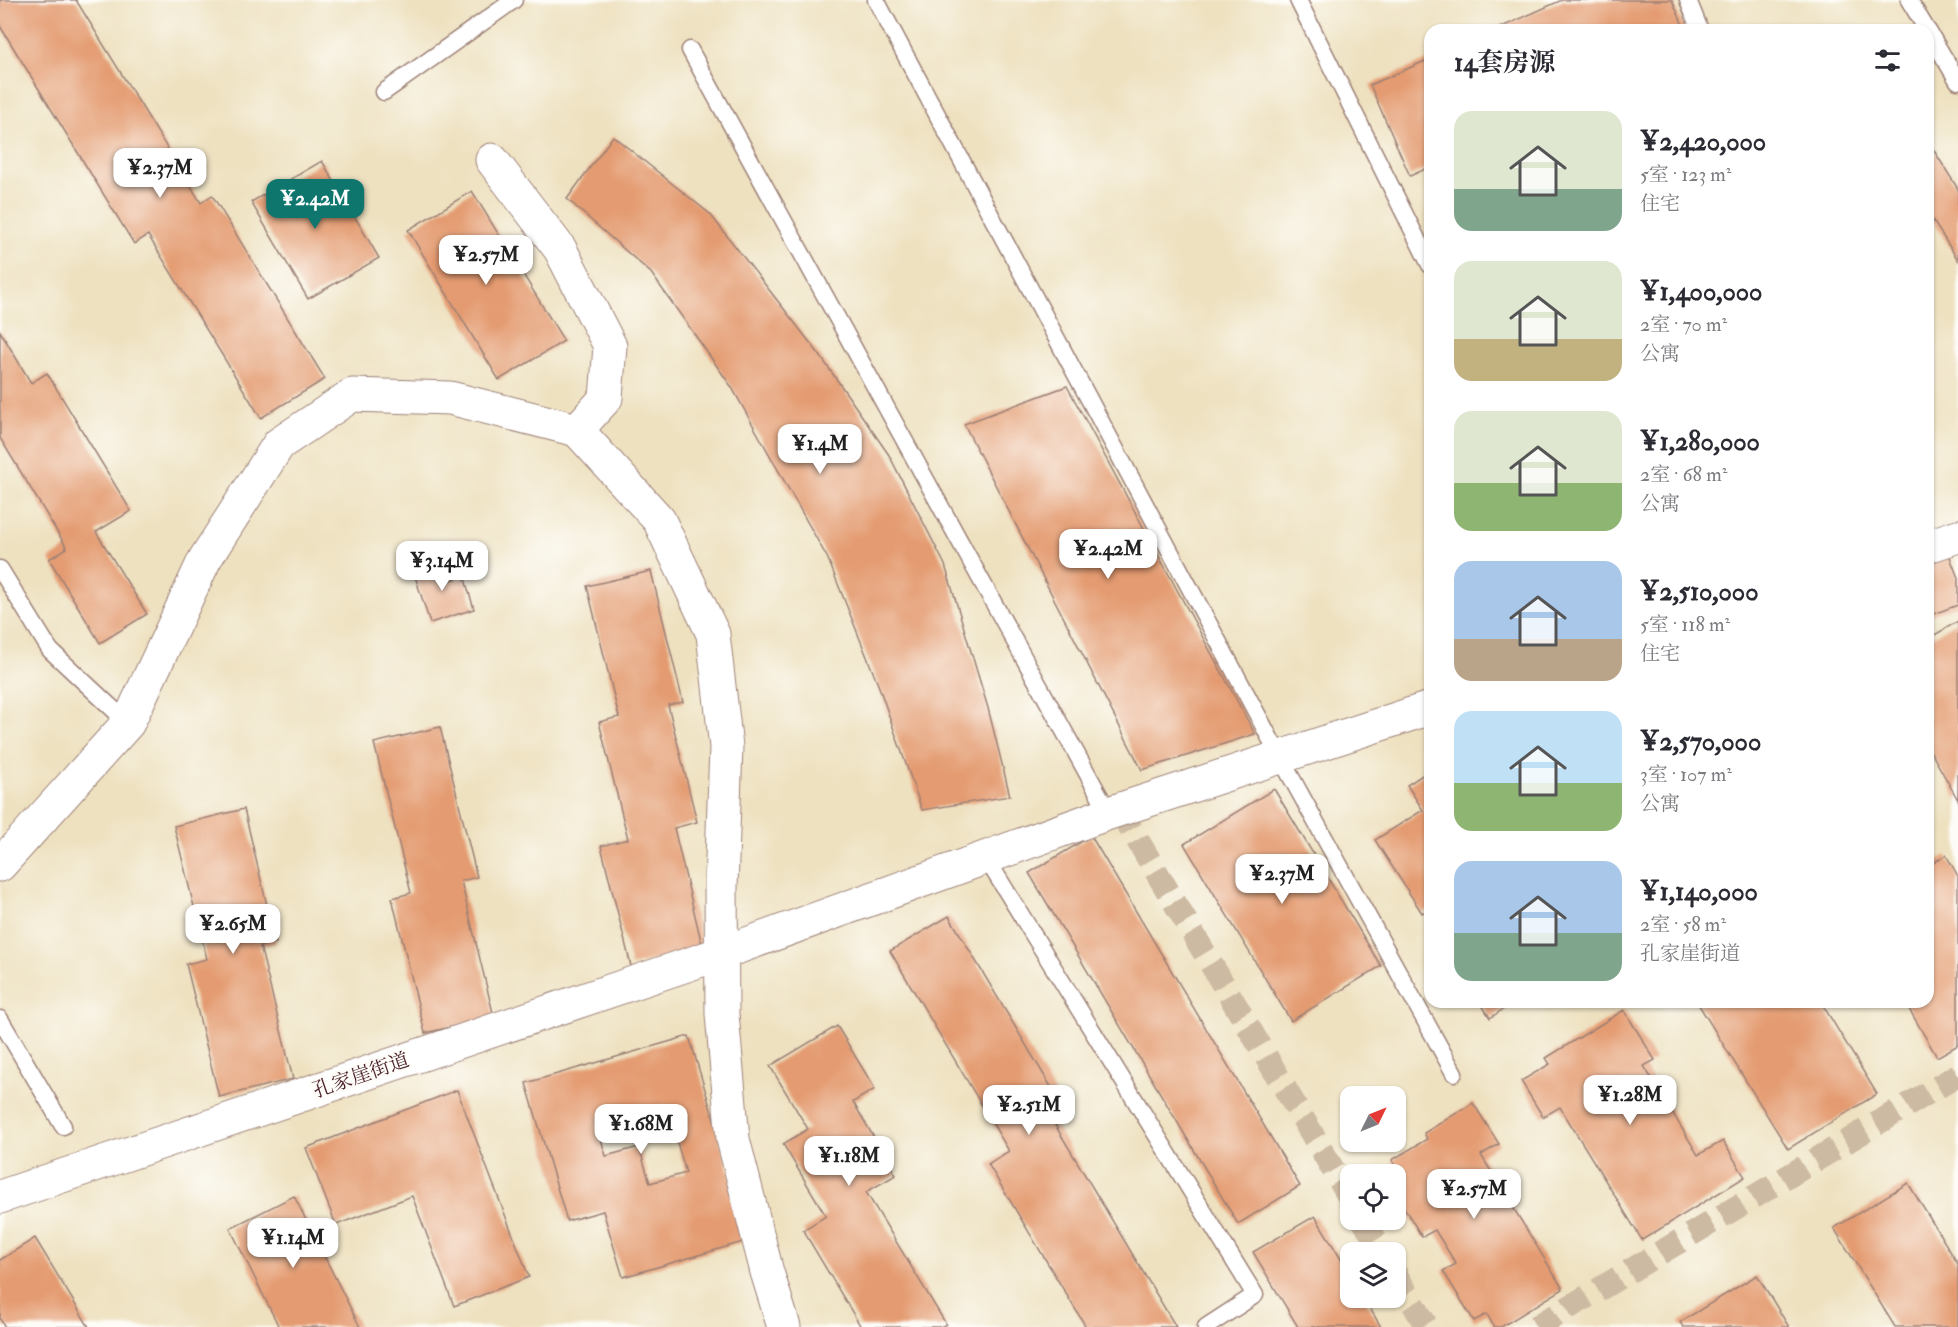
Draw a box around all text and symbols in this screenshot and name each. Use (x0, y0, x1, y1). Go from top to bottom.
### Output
icon: filters (1871, 44, 1904, 77)
text: 14套房源 (1454, 47, 1555, 79)
text: ¥2,420,000 (1640, 126, 1766, 158)
icon: home (1502, 135, 1574, 207)
pin: ¥2.37M (111, 148, 209, 199)
text: ¥2.37M (127, 155, 193, 180)
text: 5室 · 123 m² (1640, 162, 1731, 187)
pin: ¥2.42M (266, 179, 364, 230)
text: ¥2.42M (280, 186, 350, 211)
text: 住宅 (1640, 191, 1680, 216)
pin: ¥2.57M (437, 235, 535, 286)
text: ¥2.57M (453, 242, 519, 267)
text: ¥1,400,000 (1640, 276, 1762, 308)
icon: home (1502, 285, 1574, 357)
text: 2室 · 70 m² (1640, 312, 1727, 337)
text: 公寓 (1640, 341, 1680, 366)
pin: ¥1.4M (778, 424, 862, 475)
text: ¥1,280,000 (1640, 426, 1760, 458)
text: ¥1.4M (792, 431, 848, 456)
icon: home (1502, 435, 1574, 507)
text: 2室 · 68 m² (1640, 462, 1727, 487)
text: 公寓 (1640, 491, 1680, 516)
pin: ¥2.42M (1059, 529, 1157, 580)
text: ¥2.42M (1073, 536, 1143, 561)
pin: ¥3.14M (393, 541, 491, 592)
text: ¥3.14M (410, 548, 474, 573)
text: ¥2,510,000 (1640, 576, 1759, 608)
icon: home (1502, 585, 1574, 657)
text: 5室 · 118 m² (1640, 612, 1730, 637)
text: 住宅 (1640, 641, 1680, 666)
text: ¥2,570,000 (1640, 726, 1761, 758)
icon: home (1502, 735, 1574, 807)
text: 3室 · 107 m² (1640, 762, 1732, 787)
text: 公寓 (1640, 791, 1680, 816)
pin: ¥2.37M (1233, 854, 1331, 905)
text: ¥2.37M (1249, 861, 1315, 886)
text: ¥1,140,000 (1640, 876, 1758, 908)
icon: home (1502, 885, 1574, 957)
pin: ¥2.65M (184, 904, 282, 955)
text: ¥2.65M (199, 911, 267, 936)
text: 2室 · 58 m² (1640, 912, 1726, 937)
text: 孔家崖街道 (1640, 941, 1740, 966)
street label: 孔家崖街道 (310, 1047, 412, 1103)
pin: ¥1.28M (1581, 1075, 1679, 1126)
text: ¥1.28M (1598, 1082, 1662, 1107)
pin: ¥2.51M (980, 1085, 1078, 1136)
north arrow (1340, 1086, 1406, 1152)
map controls (1340, 1086, 1406, 1308)
text: ¥2.51M (997, 1092, 1061, 1117)
pin: ¥1.68M (592, 1104, 690, 1155)
text: ¥1.68M (609, 1111, 673, 1136)
pin: ¥1.18M (800, 1136, 898, 1187)
text: ¥1.18M (818, 1143, 880, 1168)
button: locate (1340, 1164, 1406, 1230)
pin: ¥2.57M (1425, 1169, 1523, 1220)
text: ¥2.57M (1441, 1176, 1507, 1201)
pin: ¥1.14M (244, 1218, 342, 1269)
text: ¥1.14M (261, 1225, 325, 1250)
button: layers (1340, 1242, 1406, 1308)

